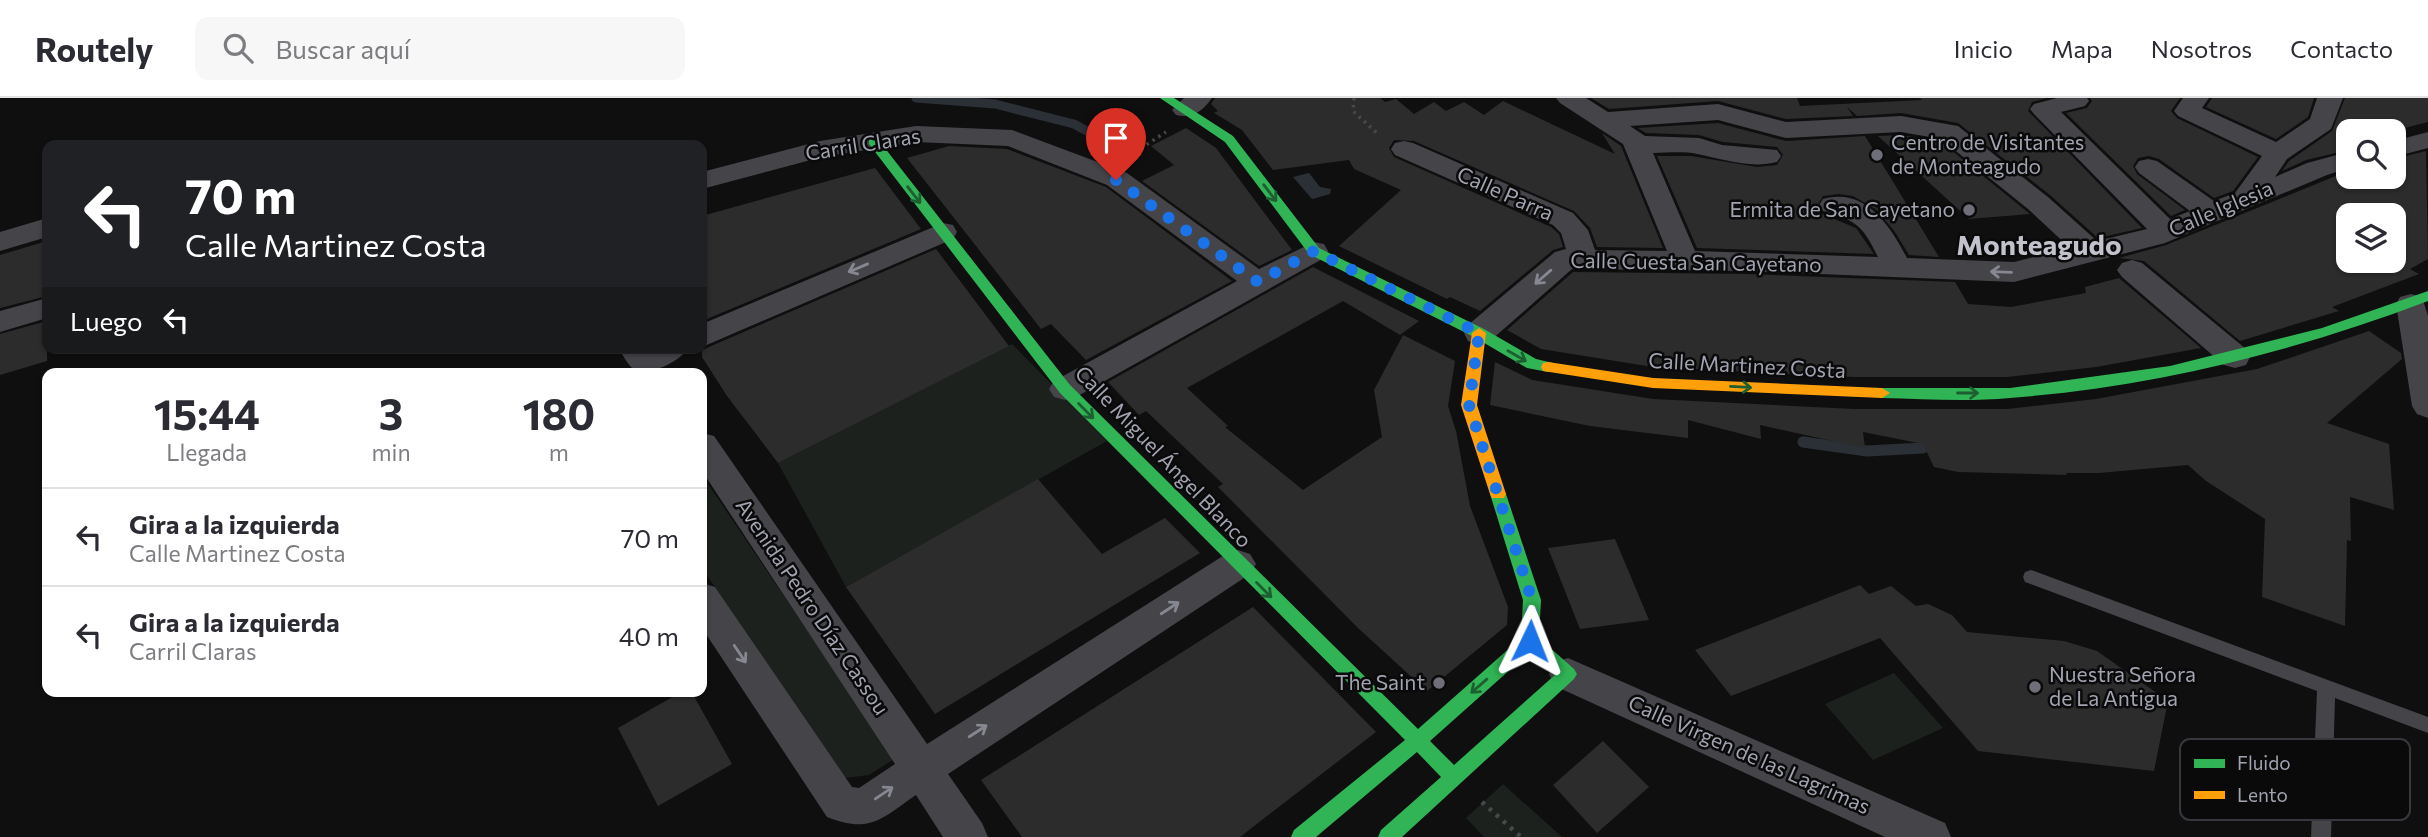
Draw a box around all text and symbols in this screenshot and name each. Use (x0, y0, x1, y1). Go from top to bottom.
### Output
search box (195, 17, 685, 80)
text: Routely (35, 28, 153, 69)
icon: search (219, 29, 257, 67)
text: Buscar aquí (275, 33, 410, 64)
text: Inicio (1954, 34, 2013, 63)
text: Mapa (2051, 34, 2113, 63)
text: Nosotros (2151, 34, 2252, 63)
text: Contacto (2290, 34, 2393, 63)
pin (1086, 108, 1146, 180)
icon: arrive (1097, 119, 1135, 157)
map controls (2336, 119, 2406, 273)
button: search (2336, 119, 2406, 189)
street label: Carril Claras (803, 122, 922, 165)
place label: Centro de Visitantes de Monteagudo (1891, 129, 2084, 178)
marker: Centro de Visitantes de Monteagudo (1869, 147, 1885, 163)
street label: Calle Parra (1454, 160, 1558, 225)
text: 70 m (185, 164, 296, 224)
icon: left (70, 168, 161, 259)
street label: Calle Iglesia (2165, 174, 2276, 241)
one-way arrow (1263, 183, 1278, 202)
one-way arrow (907, 185, 922, 203)
place label: Ermita de San Cayetano (1730, 196, 1955, 221)
marker: Ermita de San Cayetano (1961, 202, 1977, 218)
button: layers (2336, 203, 2406, 273)
text: Calle Martinez Costa (185, 224, 486, 264)
district label: Monteagudo (1956, 227, 2122, 261)
street label: Calle Cuesta San Cayetano (1570, 247, 1822, 276)
one-way arrow (848, 263, 869, 276)
one-way arrow (1990, 265, 2013, 278)
one-way arrow (1535, 269, 1552, 286)
icon: left (157, 301, 195, 339)
text: Luego (70, 305, 143, 336)
street label: Calle Martinez Costa (1648, 347, 1846, 382)
one-way arrow (1507, 349, 1527, 363)
street label: Calle Miguel Ángel Blanco (1071, 360, 1258, 552)
one-way arrow (1729, 381, 1752, 394)
one-way arrow (1956, 386, 1979, 400)
text: 15:44 (154, 387, 260, 439)
text: 3 (379, 387, 403, 439)
text: 180 (522, 387, 595, 439)
one-way arrow (1078, 402, 1095, 419)
text: Llegada (166, 438, 247, 466)
text: min (372, 438, 411, 466)
text: m (549, 438, 569, 466)
street label: Avenida Pedro Díaz Cassou (731, 493, 895, 719)
text: Gira a la izquierda (129, 508, 340, 539)
icon: left (70, 518, 108, 556)
text: 70 m (621, 522, 679, 553)
text: Calle Martinez Costa (129, 539, 346, 567)
one-way arrow (1255, 581, 1272, 598)
one-way arrow (1159, 601, 1179, 615)
position arrow (1493, 604, 1567, 678)
text: Gira a la izquierda (129, 606, 340, 637)
icon: left (70, 616, 108, 654)
text: 40 m (619, 620, 679, 651)
text: Carril Claras (129, 637, 256, 665)
one-way arrow (733, 644, 747, 664)
place label: Nuestra Señora de La Antigua (2049, 661, 2196, 710)
place label: The Saint (1335, 669, 1425, 694)
marker: The Saint (1431, 675, 1447, 691)
one-way arrow (1470, 678, 1488, 694)
marker: Nuestra Señora de La Antigua (2027, 679, 2043, 695)
street label: Calle Virgen de las Lagrimas (1625, 689, 1874, 818)
one-way arrow (968, 724, 988, 738)
legend (2180, 739, 2410, 820)
text: Fluido (2237, 751, 2291, 774)
text: Lento (2237, 783, 2288, 806)
one-way arrow (874, 786, 893, 800)

